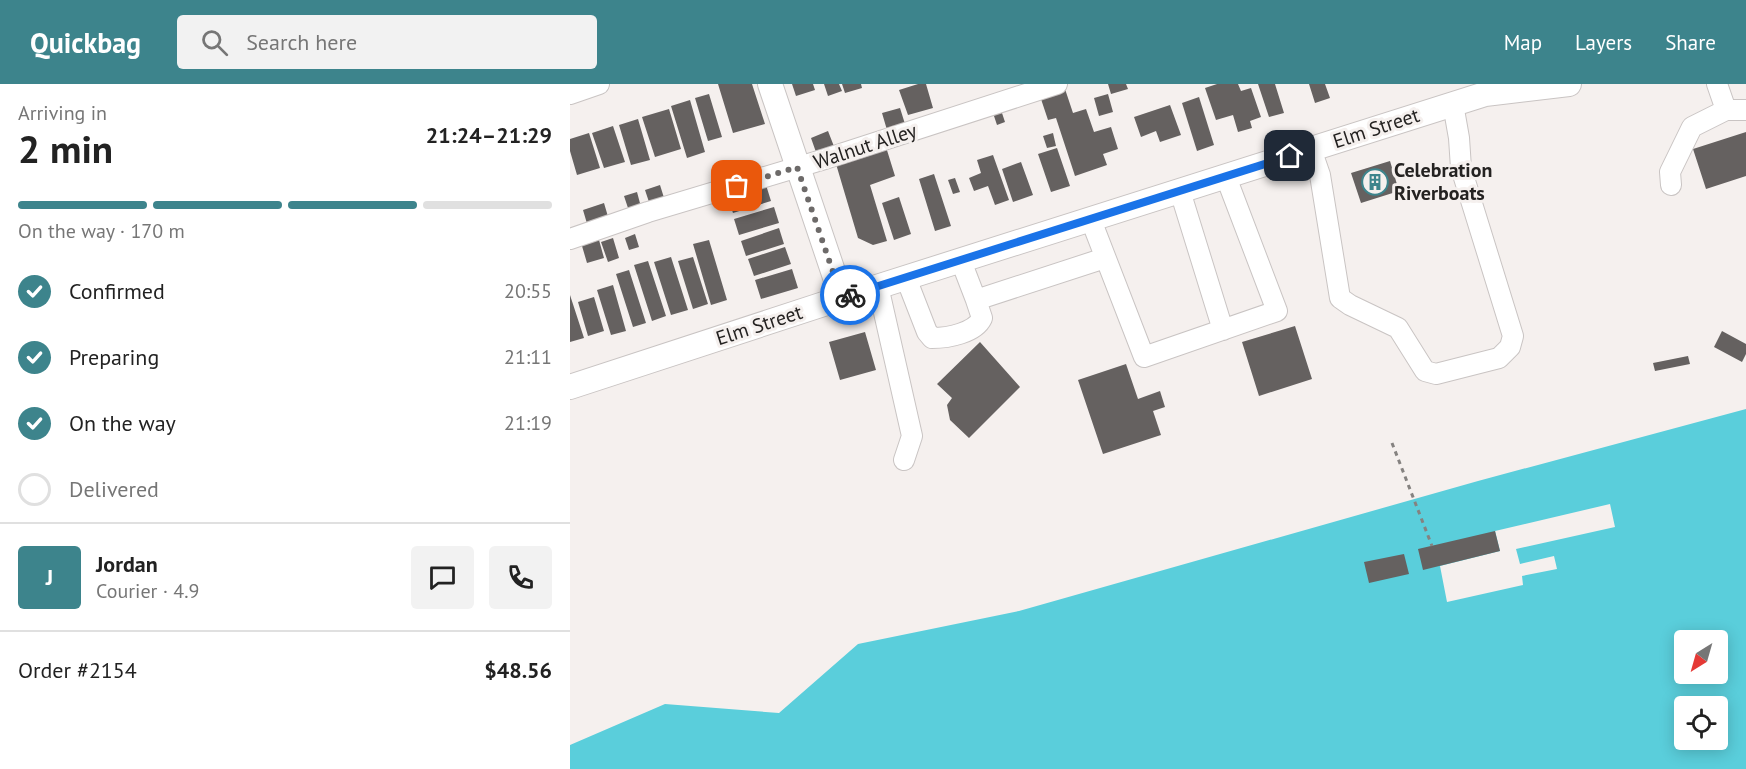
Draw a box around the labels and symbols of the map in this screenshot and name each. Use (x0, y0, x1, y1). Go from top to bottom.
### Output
street label: Elm Street (1330, 102, 1423, 154)
street label: Walnut Alley (810, 117, 921, 175)
pin (1264, 130, 1315, 181)
place label: Celebration Riverboats (1394, 157, 1492, 206)
pin (711, 160, 762, 211)
building icon: Celebration Riverboats (1360, 167, 1390, 197)
courier (820, 265, 880, 325)
street label: Elm Street (713, 299, 806, 351)
north arrow (1674, 630, 1728, 684)

